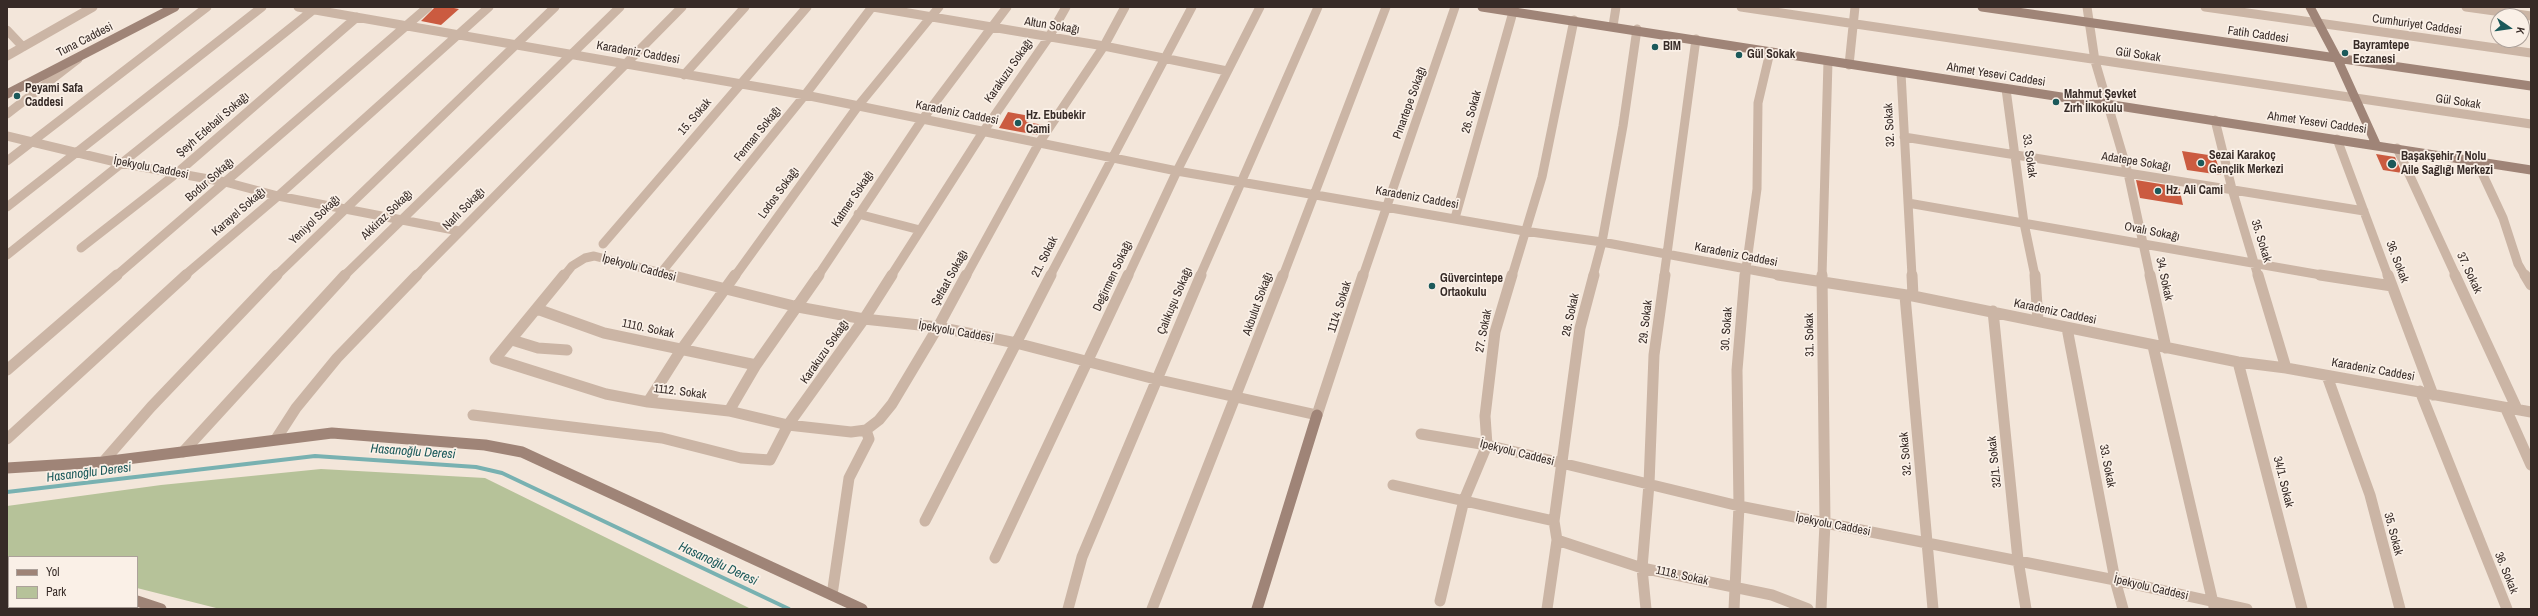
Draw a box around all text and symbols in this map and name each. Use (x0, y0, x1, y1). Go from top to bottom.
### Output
north arrow (2490, 8, 2530, 48)
street label: Cumhuriyet Caddesi (2371, 12, 2463, 38)
street label: Altun Sokağı (1023, 15, 1081, 37)
street label: Tuna Caddesi (55, 20, 115, 60)
street label: Fatih Caddesi (2227, 24, 2289, 46)
text: K (2513, 26, 2528, 35)
street label: Karakuzu Sokağı (982, 36, 1036, 106)
street label: Karadeniz Caddesi (595, 39, 681, 67)
place label: Bayramtepe Eczanesi (2353, 39, 2409, 67)
place label: BIM (1663, 40, 1681, 54)
marker: BIM (1650, 42, 1660, 52)
street label: Gül Sokak (2115, 45, 2161, 65)
place label: Gül Sokak (1747, 48, 1795, 62)
marker: Bayramtepe Eczanesi (2340, 48, 2350, 58)
marker: Gül Sokak (1734, 50, 1744, 60)
street label: Ahmet Yesevi Caddesi (1946, 60, 2046, 90)
street label: Pınartepe Sokağı (1390, 65, 1430, 141)
place label: Peyami Safa Caddesi (25, 82, 83, 110)
place label: Mahmut Şevket Zırh İlkokulu (2064, 88, 2136, 116)
street label: Şeyh Edebali Sokağı (174, 89, 252, 161)
street label: 26. Sokak (1459, 89, 1485, 135)
marker: Peyami Safa Caddesi (12, 91, 22, 101)
street label: Gül Sokak (2435, 92, 2481, 112)
street label: 15. Sokak (675, 96, 715, 138)
marker: Mahmut Şevket Zırh İlkokulu (2051, 97, 2061, 107)
street label: Karadeniz Caddesi (914, 98, 1000, 128)
street label: 32. Sokak (1882, 103, 1898, 147)
street label: Ferman Sokağı (731, 104, 785, 164)
place label: Hz. Ebubekir Cami (1026, 109, 1086, 137)
street label: Ahmet Yesevi Caddesi (2267, 109, 2367, 137)
marker: Hz. Ebubekir Cami (1013, 118, 1023, 128)
street label: 33. Sokak (2019, 133, 2039, 179)
street label: Adatepe Sokağı (2100, 149, 2172, 175)
place label: Sezai Karakoç Gençlik Merkezi (2209, 149, 2283, 177)
place label: Başakşehir 7 Nolu Aile Sağlığı Merkezi (2401, 150, 2493, 178)
street label: İpekyolu Caddesi (112, 154, 190, 182)
street label: Bodur Sokağı (183, 155, 237, 205)
marker: Sezai Karakoç Gençlik Merkezi (2196, 158, 2206, 168)
marker: Başakşehir 7 Nolu Aile Sağlığı Merkezi (2386, 158, 2398, 170)
street label: Lodos Sokağı (755, 164, 803, 222)
street label: Katmer Sokağı (829, 168, 877, 230)
street label: Karadeniz Caddesi (1374, 184, 1460, 212)
place label: Hz. Ali Cami (2166, 184, 2223, 198)
street label: Karayel Sokağı (209, 185, 269, 239)
street label: Narlı Sokağı (440, 185, 488, 233)
marker: Hz. Ali Cami (2153, 186, 2163, 196)
street label: Akkiraz Sokağı (358, 187, 416, 243)
street label: Yeniyol Sokağı (286, 192, 344, 248)
street label: 35. Sokak (2248, 218, 2274, 264)
street label: Ovalı Sokağı (2123, 220, 2181, 244)
street label: 21. Sokak (1029, 234, 1061, 280)
street label: Değirmen Sokağı (1090, 238, 1136, 314)
street label: 36. Sokak (2382, 239, 2412, 285)
street label: Karadeniz Caddesi (1693, 240, 1779, 270)
street label: Şefaat Sokağı (929, 247, 971, 309)
street label: 37. Sokak (2453, 250, 2485, 296)
street label: İpekyolu Caddesi (600, 251, 678, 285)
street label: 34. Sokak (2152, 256, 2176, 302)
street label: Çalıkuşu Sokağı (1154, 265, 1196, 337)
street label: Akbulut Sokağı (1240, 270, 1276, 338)
place label: Güvercintepe Ortaokulu (1440, 272, 1503, 300)
street label: 1114. Sokak (1325, 279, 1355, 335)
marker: Güvercintepe Ortaokulu (1427, 281, 1437, 291)
street label: 28. Sokak (1559, 292, 1583, 338)
street label: Karadeniz Caddesi (2012, 296, 2098, 328)
street label: 29. Sokak (1636, 299, 1656, 345)
street label: 30. Sokak (1718, 307, 1736, 351)
street label: 27. Sokak (1473, 308, 1495, 354)
street label: 31. Sokak (1802, 313, 1818, 357)
street label: 1110. Sokak (620, 316, 676, 342)
street label: Karakuzu Sokağı (798, 317, 852, 387)
street label: İpekyolu Caddesi (917, 318, 995, 346)
street label: Karadeniz Caddesi (2330, 356, 2416, 384)
street label: 1112. Sokak (653, 382, 707, 402)
street label: 32. Sokak (1897, 432, 1915, 476)
street label: 32/1. Sokak (1985, 435, 2005, 489)
street label: İpekyolu Caddesi (1478, 437, 1556, 469)
water label: Hasanoğlu Deresi (370, 441, 456, 463)
street label: 33. Sokak (2096, 443, 2118, 489)
street label: 34/1. Sokak (2270, 455, 2296, 509)
water label: Hasanoğlu Deresi (46, 460, 132, 486)
street label: İpekyolu Caddesi (1794, 511, 1872, 539)
street label: 35. Sokak (2380, 511, 2406, 557)
water label: Hasanoğlu Deresi (676, 539, 760, 589)
street label: 36. Sokak (2491, 550, 2521, 596)
legend (8, 556, 138, 608)
street label: 1118. Sokak (1654, 563, 1710, 589)
text: Yol (46, 564, 59, 580)
street label: İpekyolu Caddesi (2112, 572, 2190, 604)
text: Park (46, 584, 66, 600)

